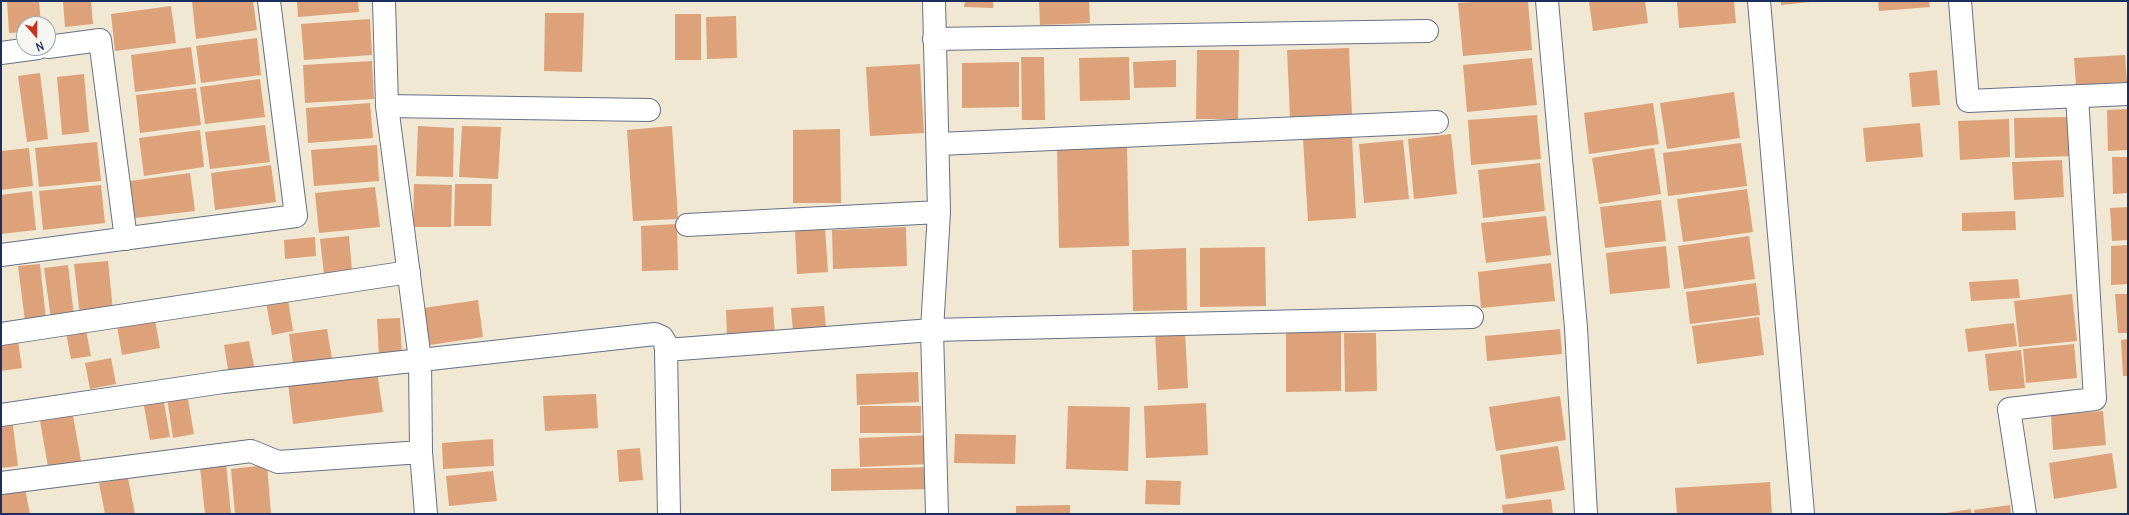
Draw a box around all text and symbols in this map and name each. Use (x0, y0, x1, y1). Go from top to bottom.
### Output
north arrow (16, 16, 56, 56)
text: N (34, 38, 46, 54)

